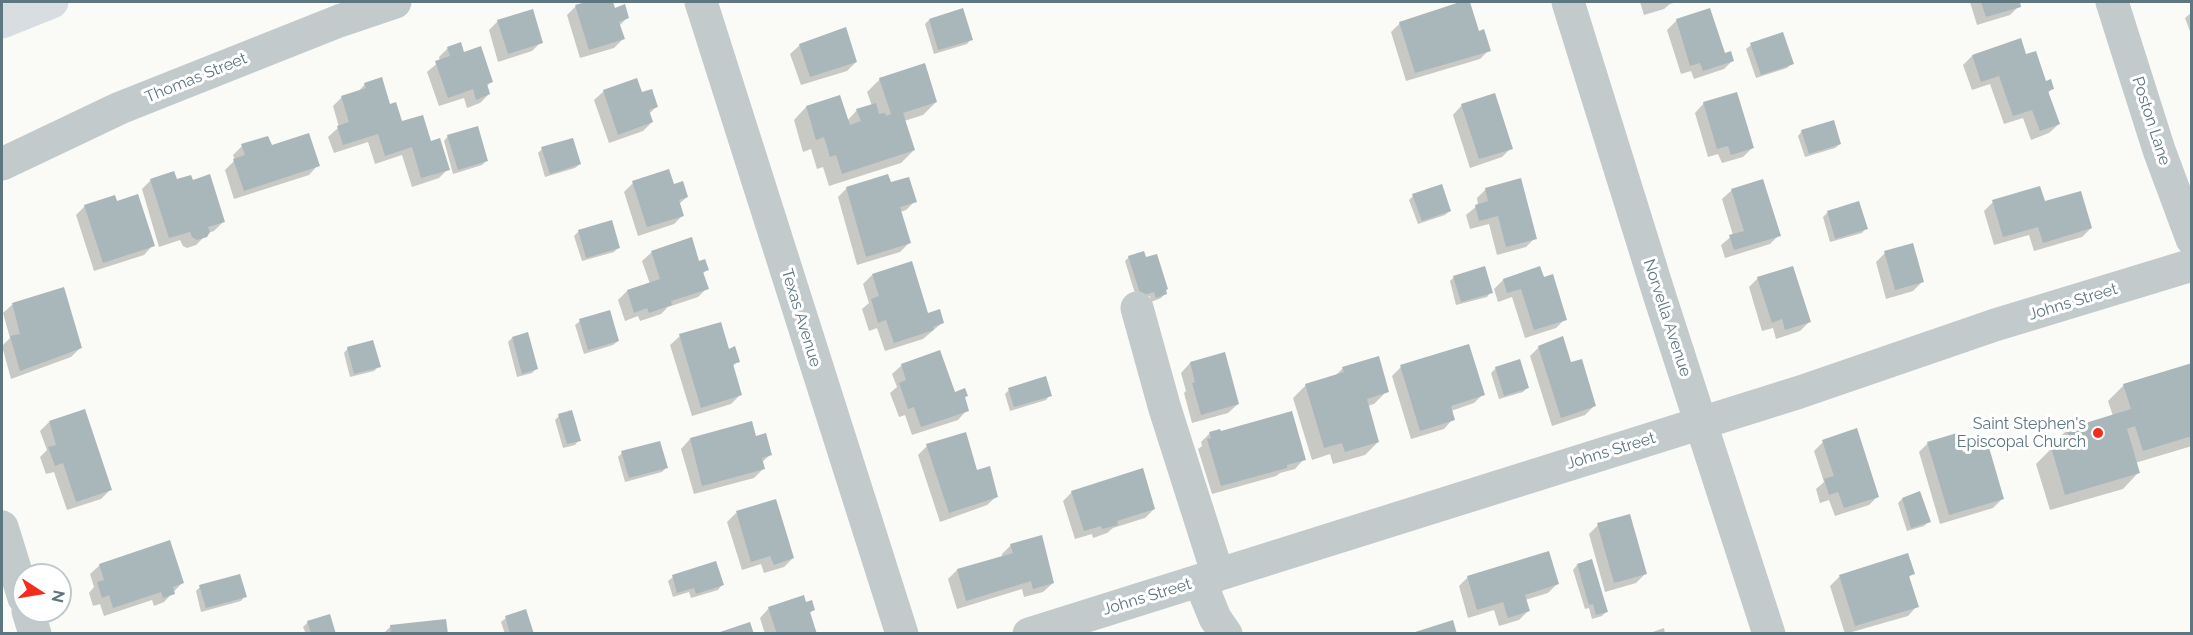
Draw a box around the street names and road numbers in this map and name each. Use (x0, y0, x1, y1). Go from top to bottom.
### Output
street label: Thomas Street (142, 49, 250, 107)
street label: Poston Lane (2128, 74, 2174, 168)
street label: Norvella Avenue (1639, 257, 1695, 379)
street label: Texas Avenue (777, 267, 825, 369)
street label: Johns Street (2026, 279, 2120, 325)
street label: Johns Street (1564, 428, 1658, 474)
street label: Johns Street (1100, 574, 1194, 620)

